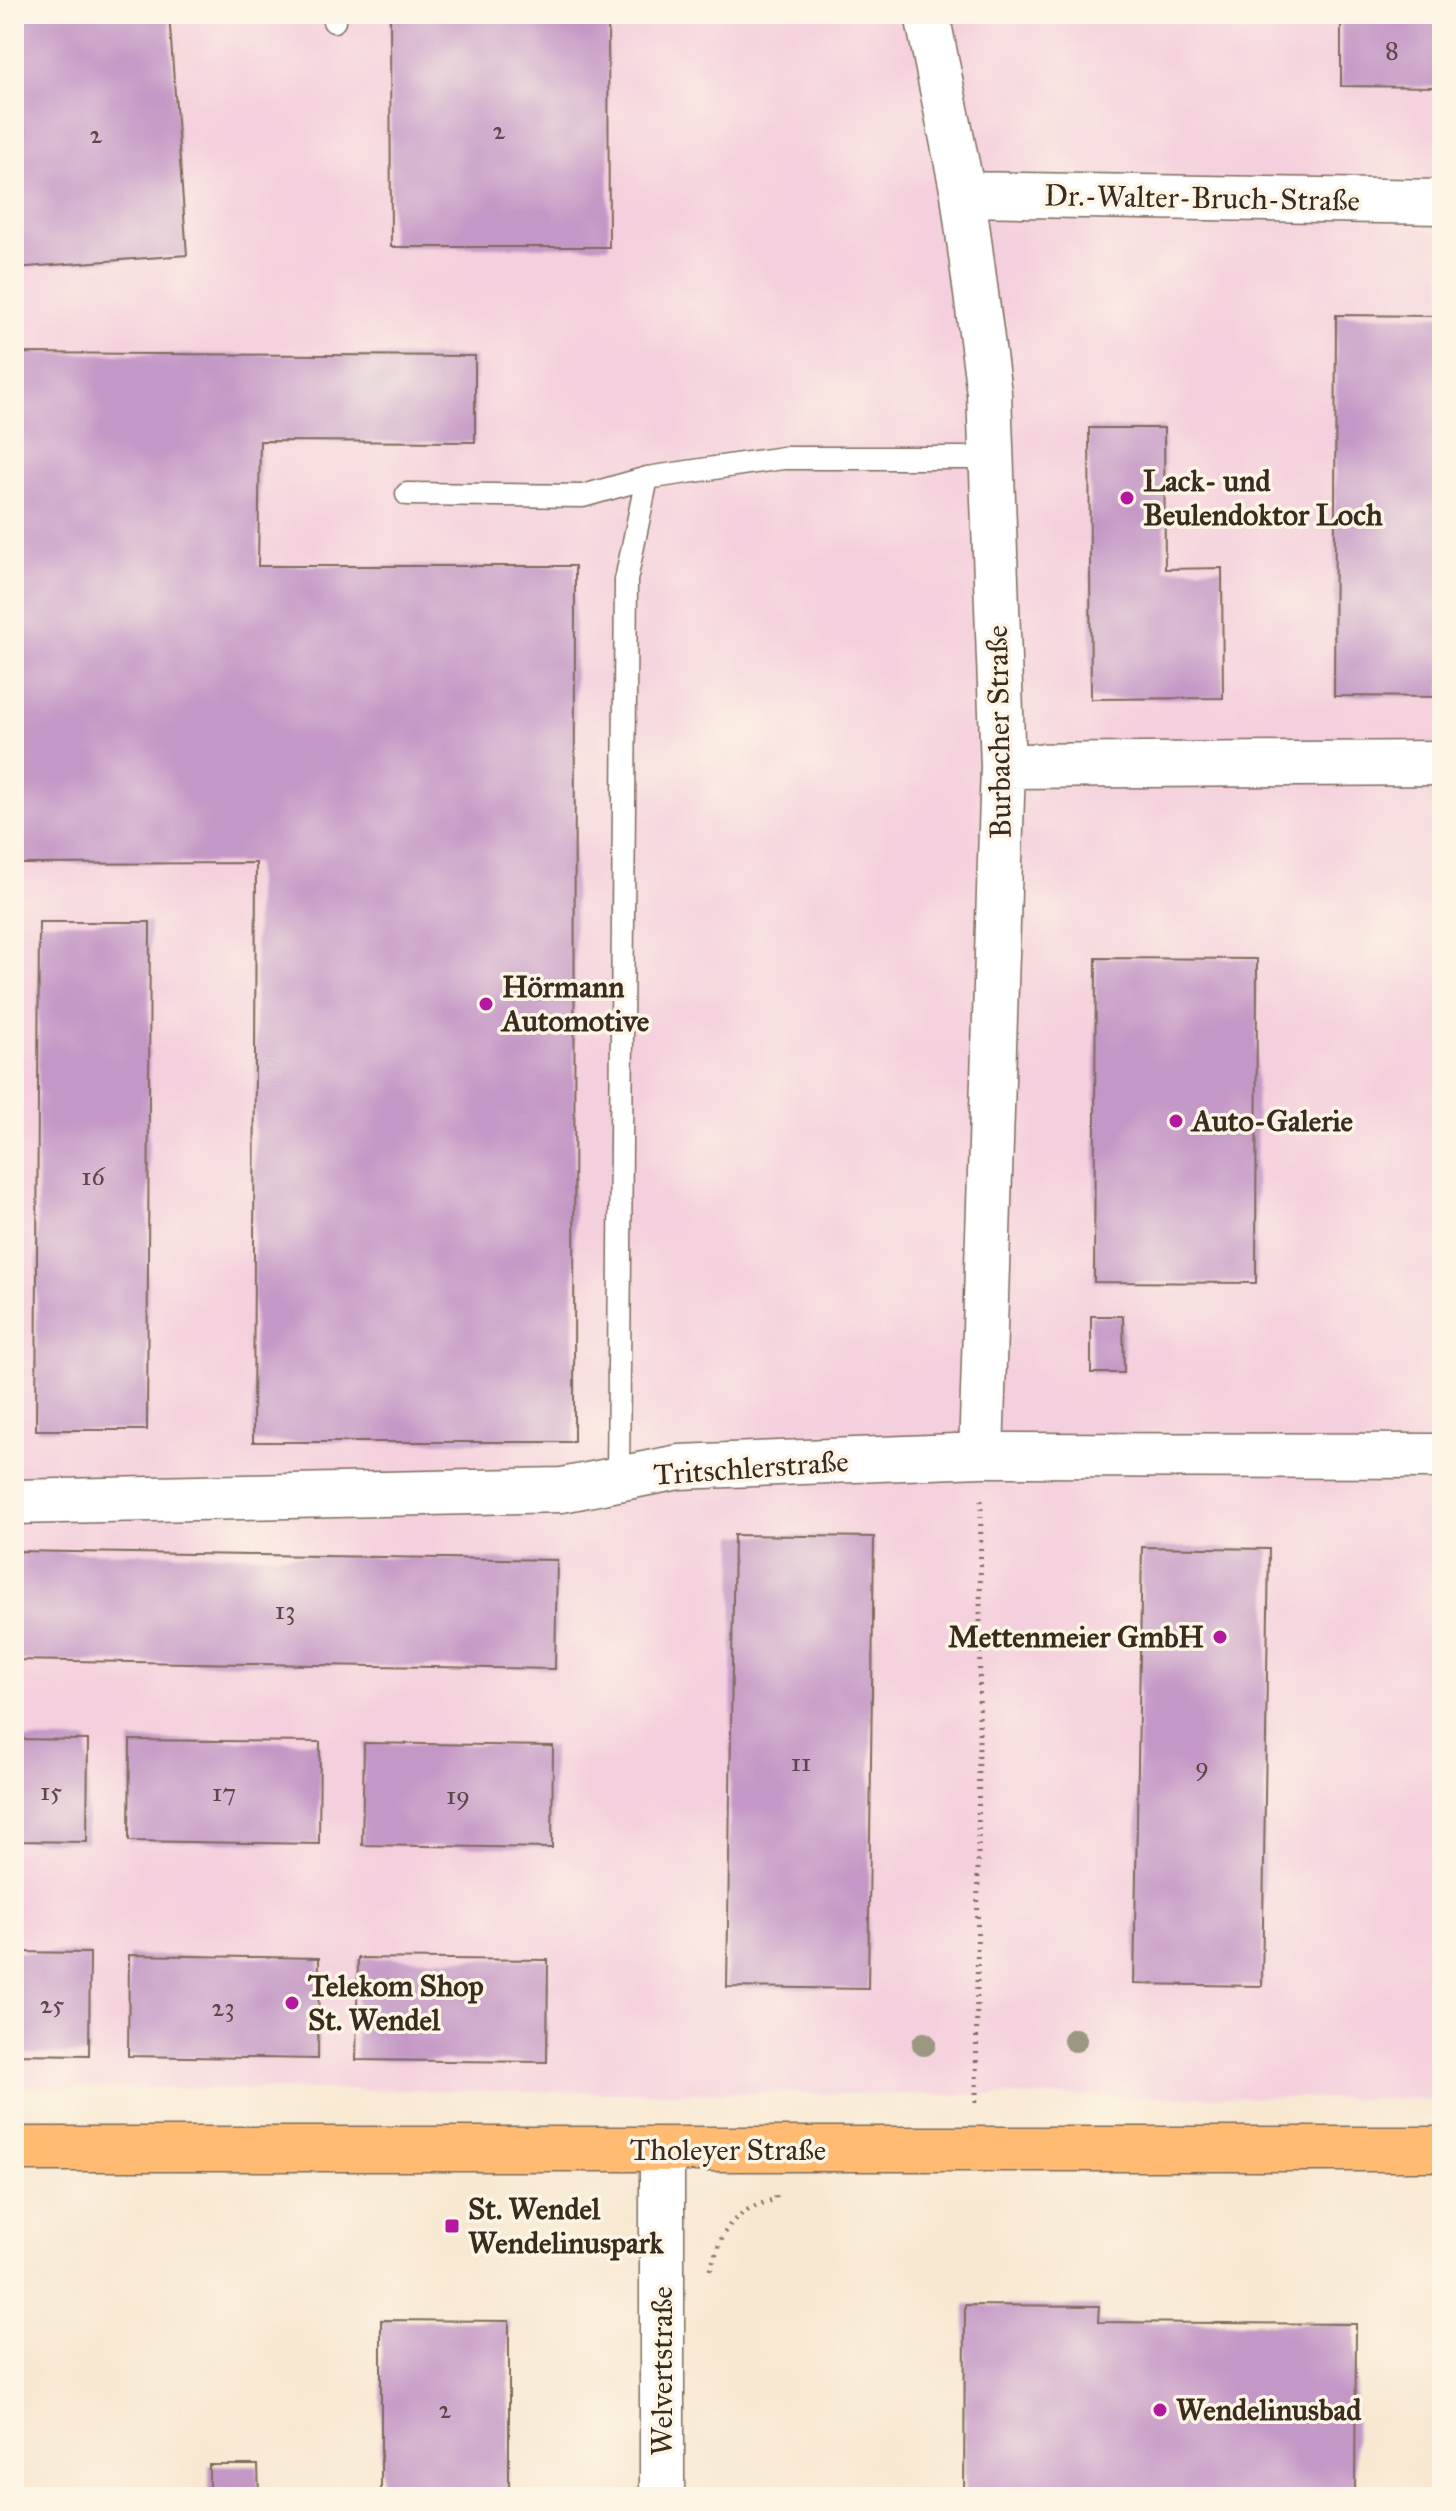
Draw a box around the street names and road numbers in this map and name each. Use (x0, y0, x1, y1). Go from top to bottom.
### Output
street label: Dr.-Walter-Bruch-Straße (1044, 177, 1360, 219)
street label: Burbacher Straße (979, 625, 1019, 839)
street label: Tritschlerstraße (652, 1443, 850, 1493)
street label: Tholeyer Straße (630, 2132, 826, 2168)
street label: Welvertstraße (644, 2286, 680, 2456)

